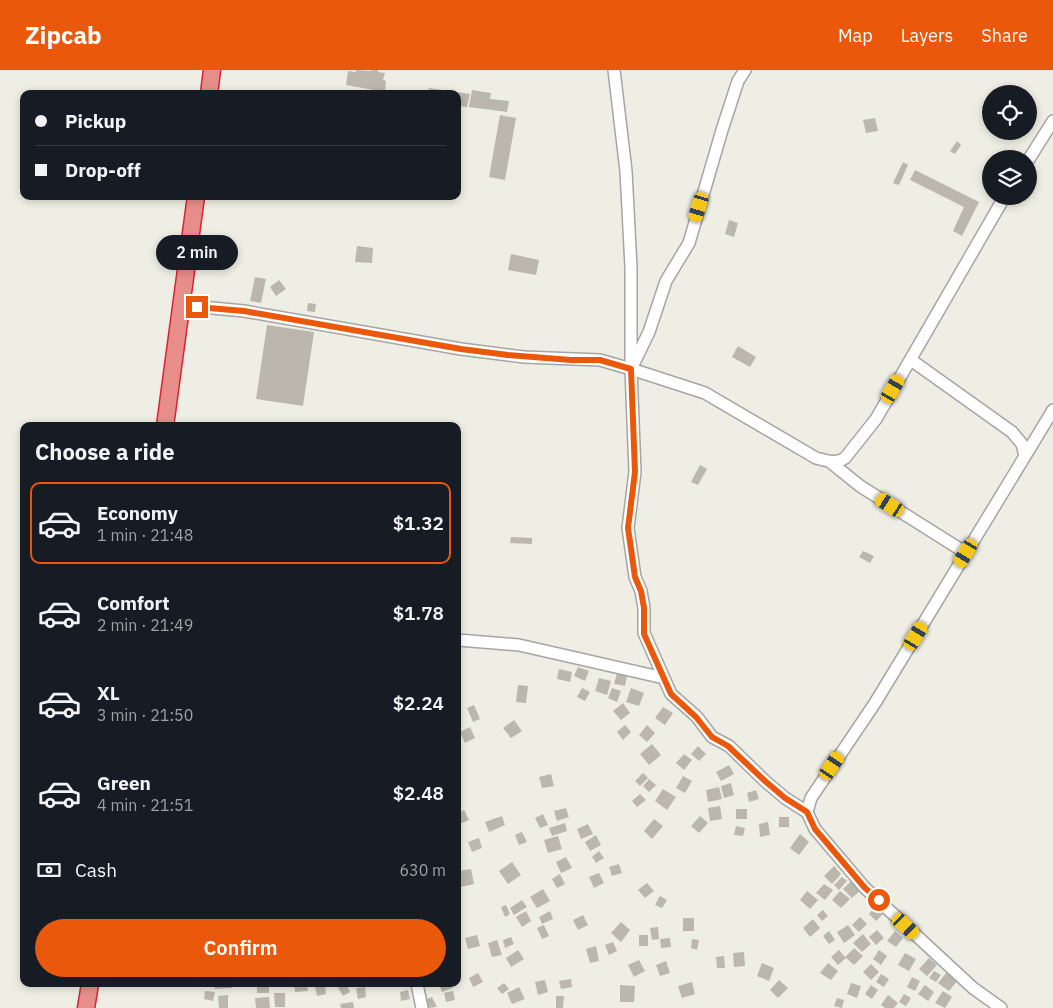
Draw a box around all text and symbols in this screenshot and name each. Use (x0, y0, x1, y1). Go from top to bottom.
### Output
text: Zipcab (25, 19, 102, 51)
text: Map (838, 24, 873, 47)
text: Layers (901, 24, 953, 47)
text: Share (981, 24, 1028, 47)
map controls (982, 85, 1037, 205)
button: locate (982, 85, 1037, 140)
text: Pickup (65, 109, 126, 133)
button: layers (982, 150, 1037, 205)
text: Drop-off (65, 158, 141, 182)
car (687, 190, 710, 224)
callout: 2 min (156, 234, 238, 270)
text: 2 min (176, 242, 218, 262)
route end (186, 296, 208, 318)
car (879, 372, 906, 406)
text: Choose a ride (35, 437, 175, 466)
car (873, 491, 906, 519)
icon: car (37, 501, 82, 546)
text: Economy (97, 501, 178, 525)
text: $1.32 (393, 511, 444, 535)
text: 1 min · 21:48 (97, 525, 193, 545)
car (951, 536, 980, 570)
icon: car (37, 591, 82, 636)
text: Comfort (97, 591, 170, 615)
text: $1.78 (393, 601, 444, 625)
text: 2 min · 21:49 (97, 615, 193, 635)
car (901, 619, 930, 653)
icon: car (37, 681, 82, 726)
text: XL (97, 681, 120, 705)
text: $2.24 (393, 691, 444, 715)
text: 3 min · 21:50 (97, 705, 193, 725)
car (817, 749, 846, 783)
icon: car (37, 771, 82, 816)
text: Green (97, 771, 151, 795)
text: $2.48 (393, 781, 444, 805)
text: 4 min · 21:51 (97, 795, 193, 815)
icon: cash (35, 856, 63, 884)
text: Cash (75, 858, 117, 882)
text: 630 m (399, 860, 446, 880)
route start (868, 889, 890, 911)
car (889, 910, 922, 942)
button: Confirm (35, 919, 446, 977)

